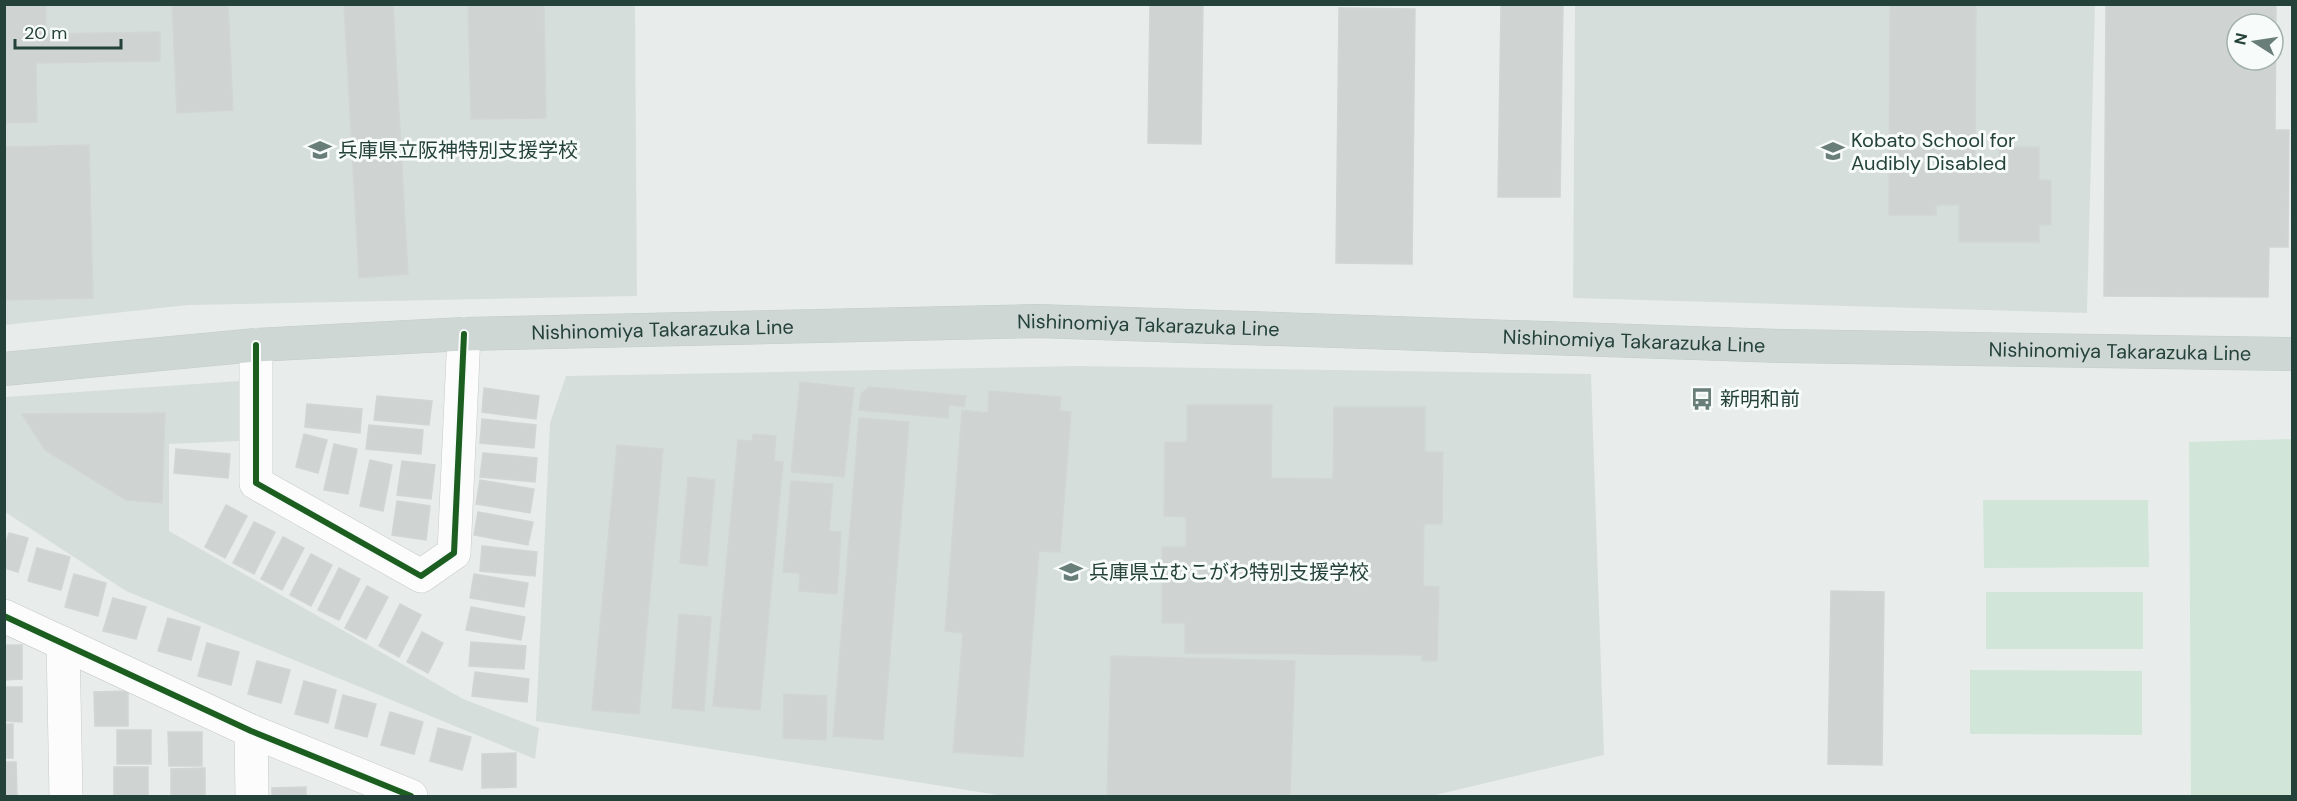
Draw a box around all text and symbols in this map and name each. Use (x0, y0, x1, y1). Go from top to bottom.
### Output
scale bar (15, 12, 122, 50)
north arrow (2225, 12, 2285, 72)
text: 20 m (24, 21, 67, 45)
text: N (2229, 31, 2252, 47)
place label: Kobato School for Audibly Disabled (1851, 127, 2015, 176)
school or university icon: 兵庫県立阪神特別支援学校 (307, 137, 333, 163)
place label: 兵庫県立阪神特別支援学校 (338, 137, 578, 163)
school or university icon: Kobato School for Audibly Disabled (1820, 138, 1846, 164)
street label: Nishinomiya Takarazuka Line (1017, 308, 1280, 342)
street label: Nishinomiya Takarazuka Line (531, 314, 794, 345)
street label: Nishinomiya Takarazuka Line (1502, 324, 1766, 358)
street label: Nishinomiya Takarazuka Line (1988, 336, 2251, 366)
bus stop icon: 新明和前 (1689, 386, 1715, 412)
place label: 新明和前 (1720, 386, 1800, 412)
school or university icon: 兵庫県立むこがわ特別支援学校 (1058, 559, 1084, 585)
place label: 兵庫県立むこがわ特別支援学校 (1089, 559, 1369, 585)

